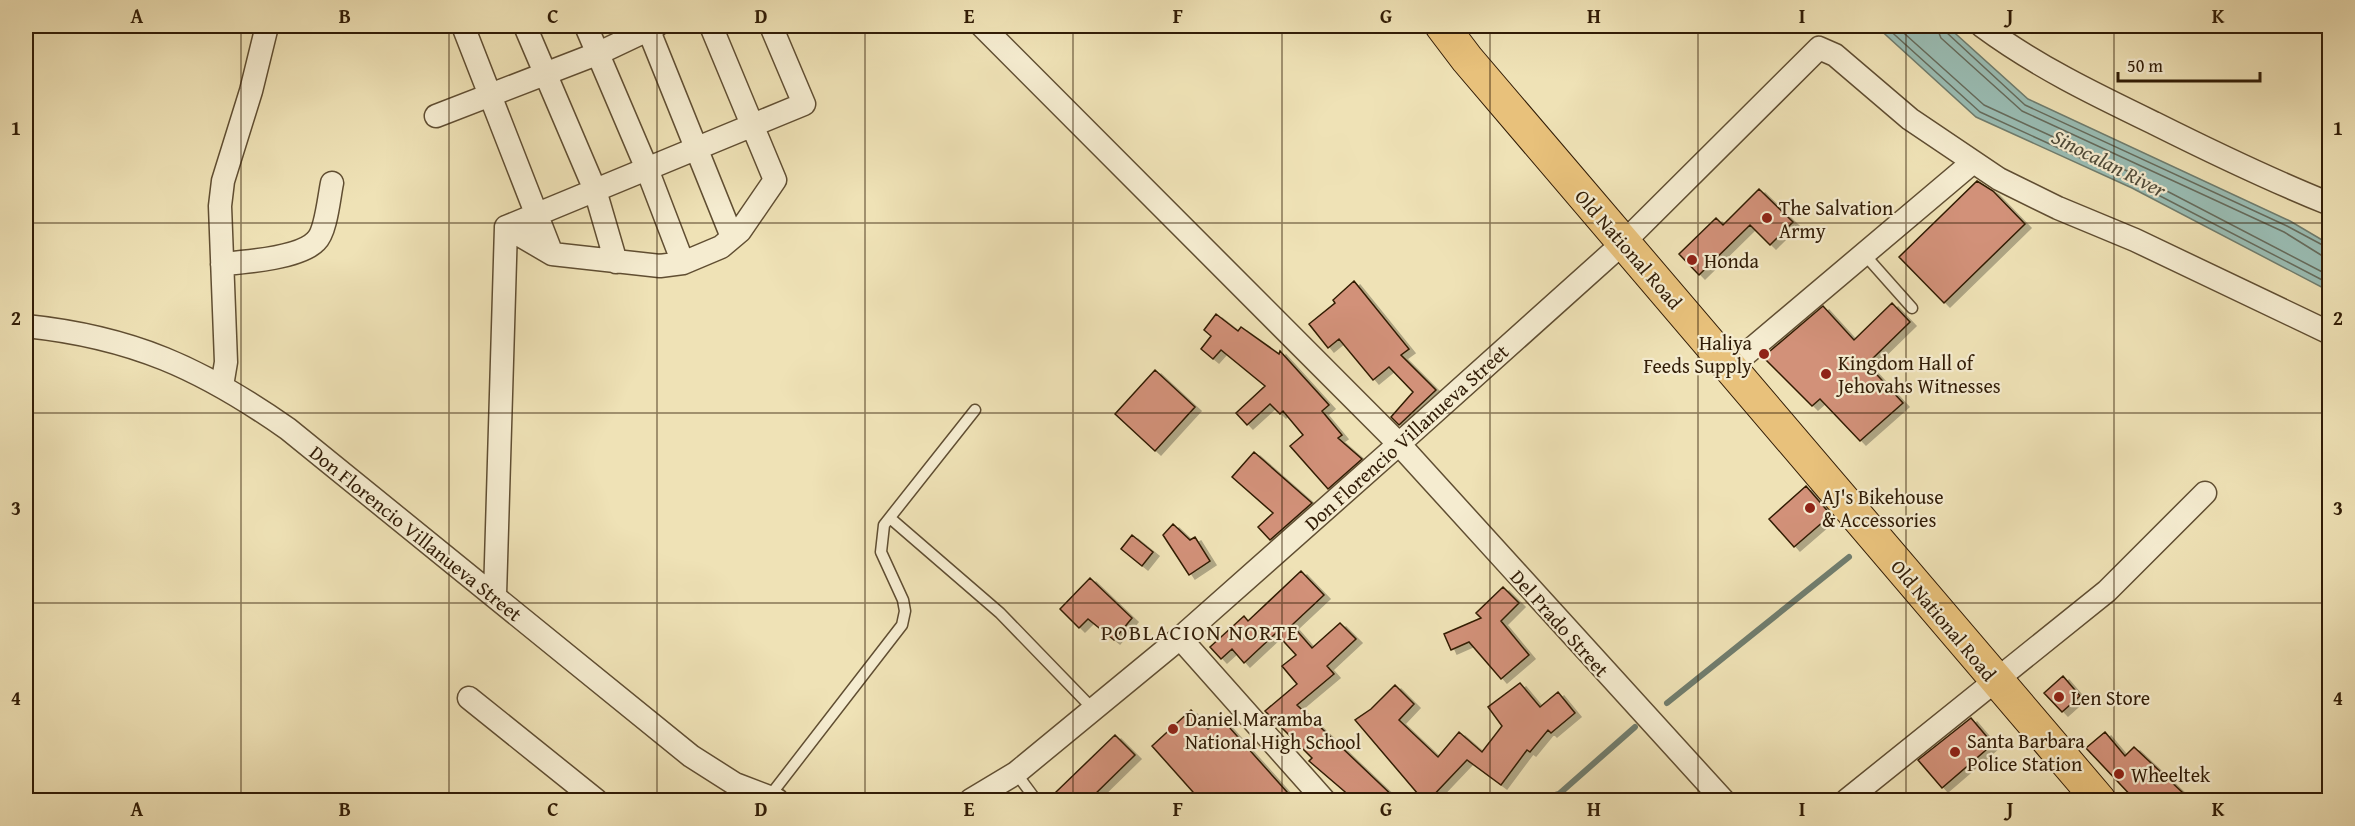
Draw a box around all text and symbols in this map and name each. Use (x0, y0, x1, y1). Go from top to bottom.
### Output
text: A (131, 1, 144, 30)
text: B (339, 1, 351, 30)
text: C (547, 1, 559, 30)
text: D (754, 1, 768, 30)
text: E (964, 1, 975, 30)
text: F (1173, 1, 1183, 30)
text: G (1380, 1, 1392, 30)
text: H (1587, 1, 1601, 30)
text: I (1799, 1, 1805, 30)
text: J (2004, 1, 2014, 30)
text: K (2212, 1, 2225, 30)
scale bar (2118, 45, 2260, 83)
text: 50 m (2127, 52, 2163, 79)
text: 1 (11, 113, 21, 142)
text: 1 (2333, 113, 2343, 142)
water label: Sinocalan River (2046, 121, 2173, 206)
street label: Old National Road (1569, 183, 1690, 316)
place label: The Salvation Army (1779, 193, 1893, 245)
marker: The Salvation Army (1760, 211, 1774, 225)
place label: Honda (1704, 246, 1759, 275)
marker: Honda (1685, 253, 1699, 267)
text: 2 (11, 303, 21, 332)
text: 2 (2333, 303, 2343, 332)
place label: Haliya Feeds Supply (1643, 328, 1753, 380)
street label: Don Florencio Villanueva Street (1297, 337, 1515, 537)
marker: Haliya Feeds Supply (1757, 347, 1771, 361)
place label: Kingdom Hall of Jehovahs Witnesses (1835, 348, 2001, 400)
marker: Kingdom Hall of Jehovahs Witnesses (1819, 367, 1833, 381)
street label: Don Florencio Villanueva Street (303, 438, 529, 628)
place label: AJ's Bikehouse & Accessories (1822, 482, 1944, 534)
text: 3 (11, 493, 21, 522)
text: 3 (2333, 493, 2343, 522)
marker: AJ's Bikehouse & Accessories (1803, 501, 1817, 515)
street label: Old National Road (1884, 553, 2004, 687)
street label: Del Prado Street (1504, 563, 1616, 683)
district label: POBLACION NORTE (1101, 616, 1299, 648)
text: 4 (11, 683, 21, 712)
place label: Len Store (2071, 683, 2150, 712)
text: 4 (2333, 683, 2343, 712)
marker: Len Store (2052, 690, 2066, 704)
place label: Daniel Maramba National High School (1185, 704, 1362, 756)
marker: Daniel Maramba National High School (1166, 722, 1180, 736)
place label: Santa Barbara Police Station (1967, 726, 2085, 778)
marker: Santa Barbara Police Station (1948, 745, 1962, 759)
place label: Wheeltek (2131, 760, 2211, 789)
marker: Wheeltek (2112, 767, 2126, 781)
text: A (131, 794, 144, 823)
text: B (339, 794, 351, 823)
text: C (547, 794, 559, 823)
text: D (754, 794, 768, 823)
text: E (964, 794, 975, 823)
text: F (1173, 794, 1183, 823)
text: G (1380, 794, 1392, 823)
text: H (1587, 794, 1601, 823)
text: I (1799, 794, 1805, 823)
text: J (2004, 794, 2014, 823)
text: K (2212, 794, 2225, 823)

